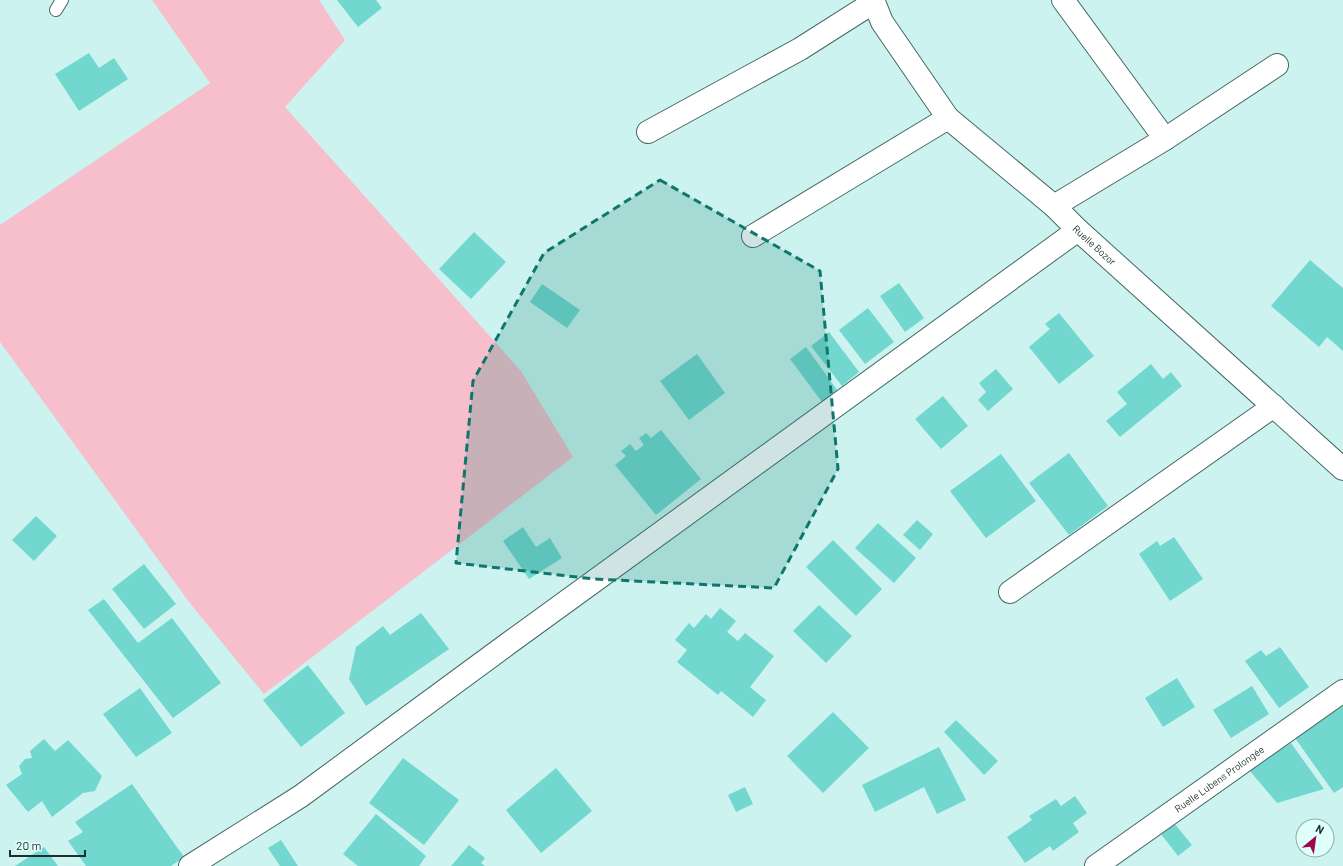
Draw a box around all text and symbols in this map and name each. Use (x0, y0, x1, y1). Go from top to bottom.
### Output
street label: Ruelle Bozor (1070, 222, 1119, 268)
street label: Ruelle Lubens Prolongée (1172, 743, 1266, 815)
north arrow (1295, 818, 1335, 858)
text: N (1314, 821, 1326, 836)
scale bar (10, 832, 85, 858)
text: 20 m (16, 838, 42, 852)

